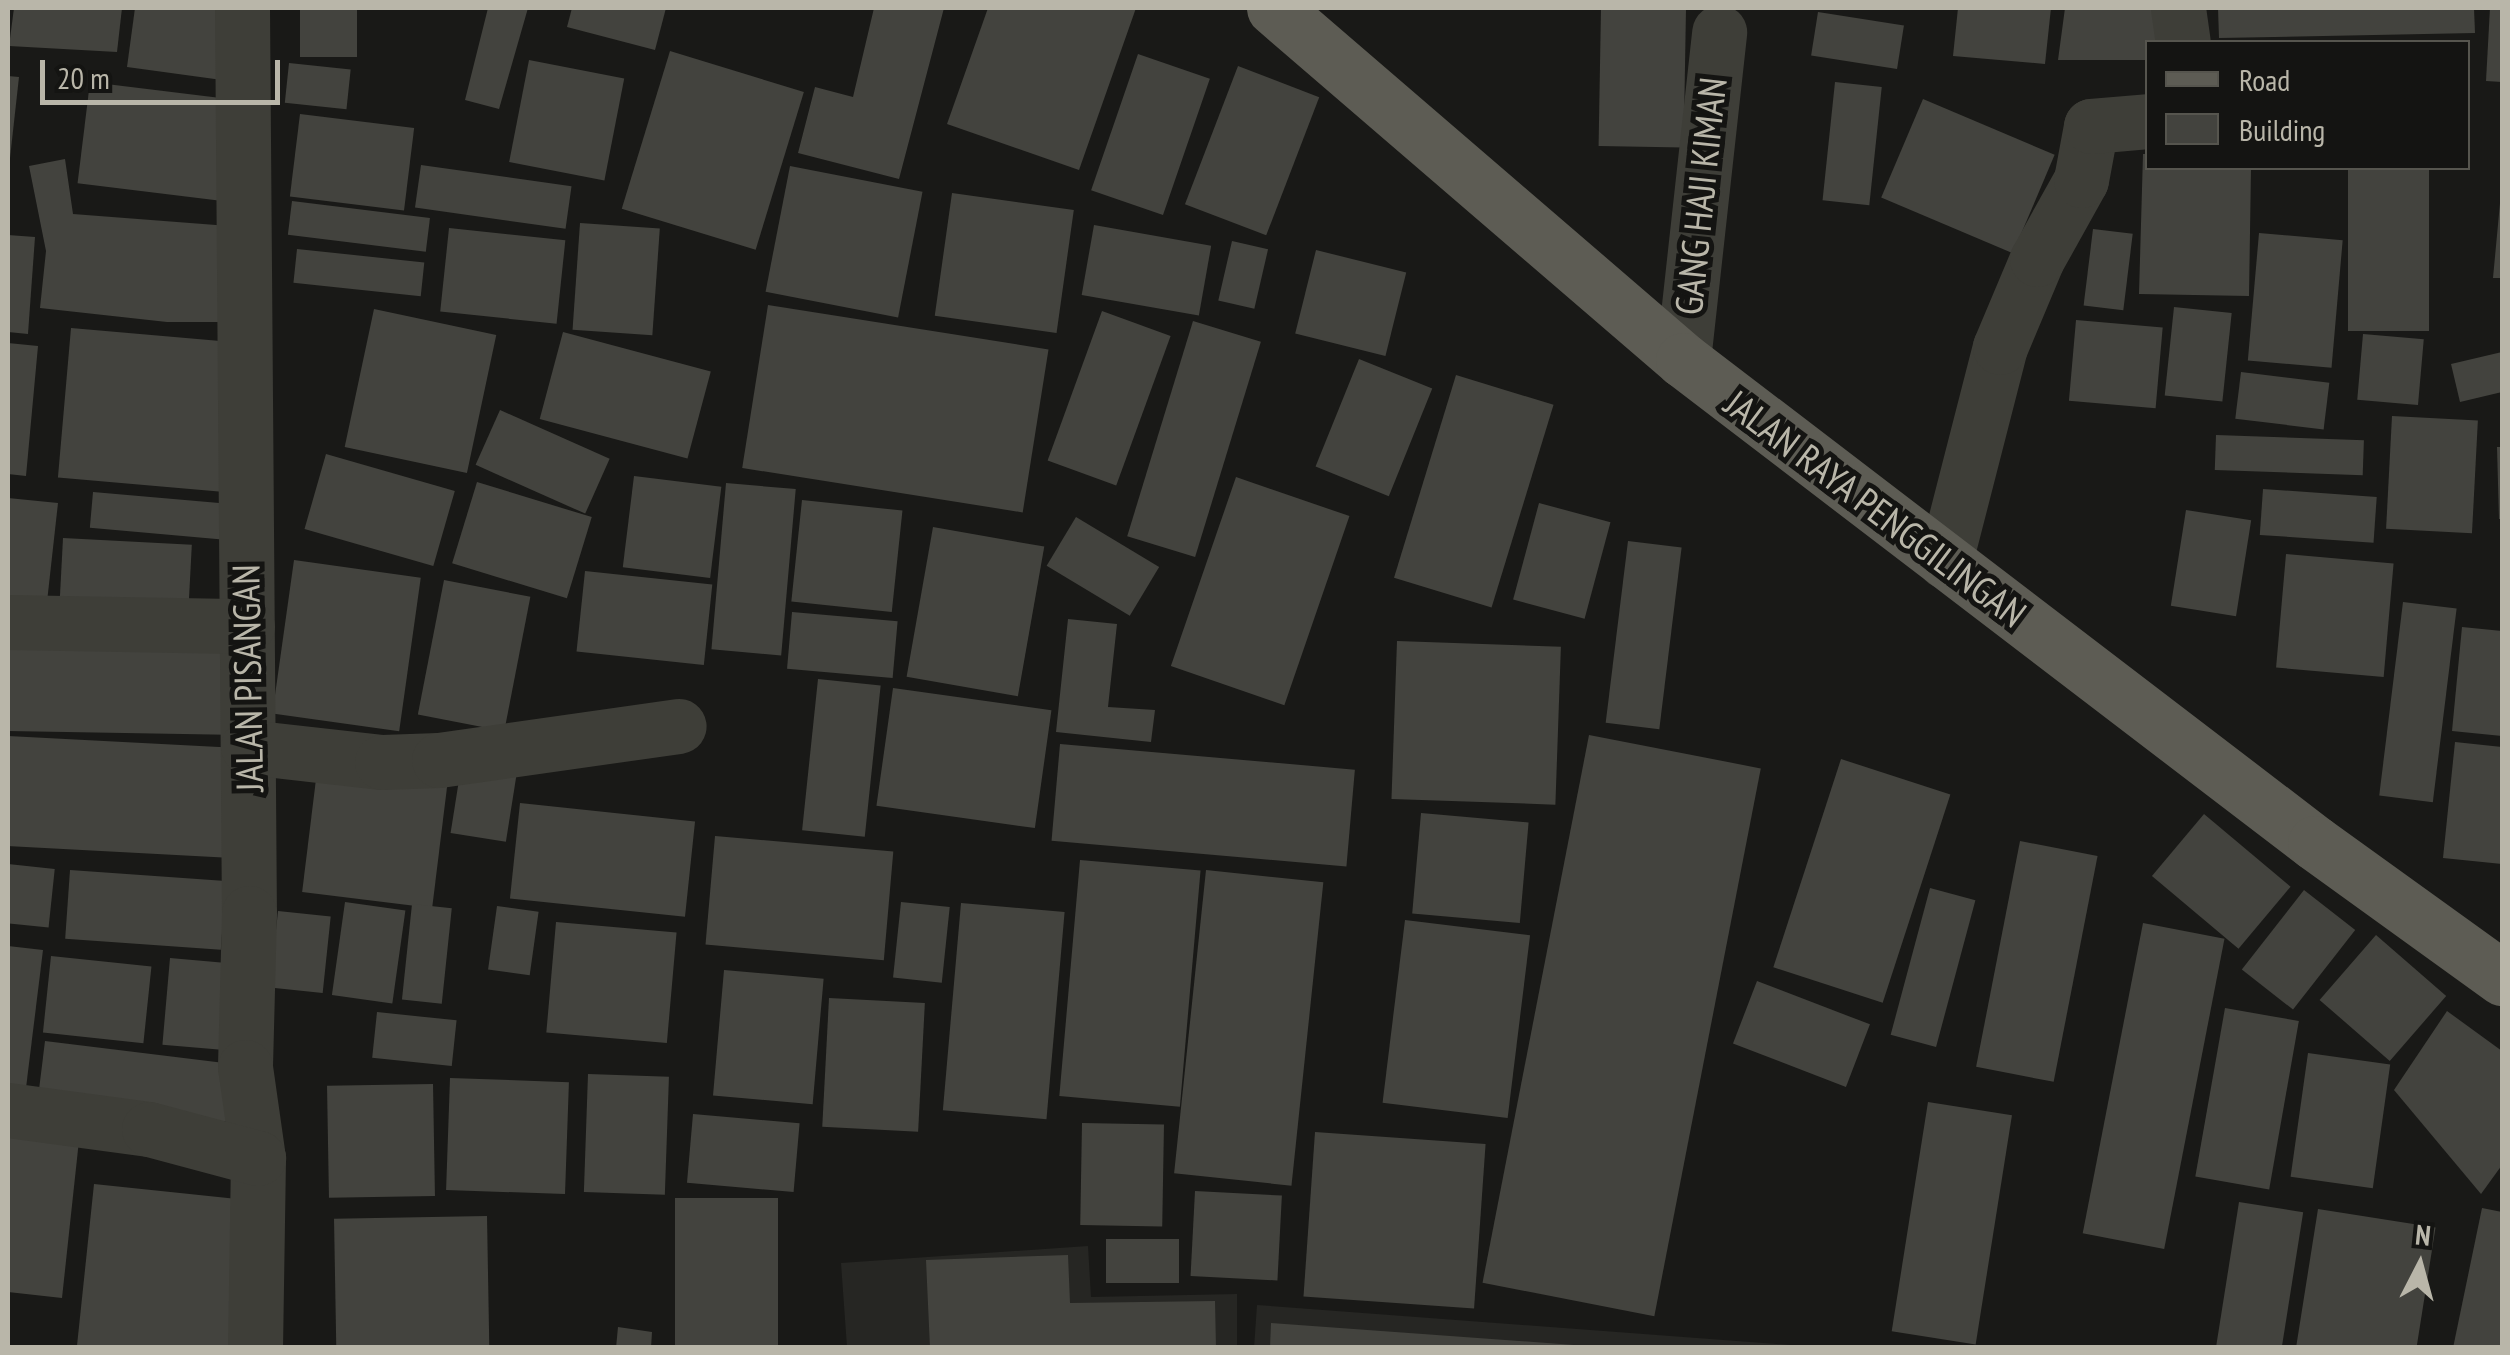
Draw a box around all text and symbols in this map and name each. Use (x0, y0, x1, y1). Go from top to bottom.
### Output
scale bar (45, 40, 285, 102)
legend (2145, 40, 2470, 170)
text: 20 m (57, 58, 110, 97)
text: Road (2239, 60, 2290, 99)
street label: GANG HAJI KIMAN (1665, 75, 1735, 317)
text: Building (2239, 110, 2325, 149)
street label: JALAN RAYA PENGGILINGAN (1716, 380, 2036, 636)
street label: JALAN PISANGAN (222, 564, 272, 792)
north arrow (2370, 1215, 2470, 1315)
text: N (2414, 1215, 2433, 1254)

